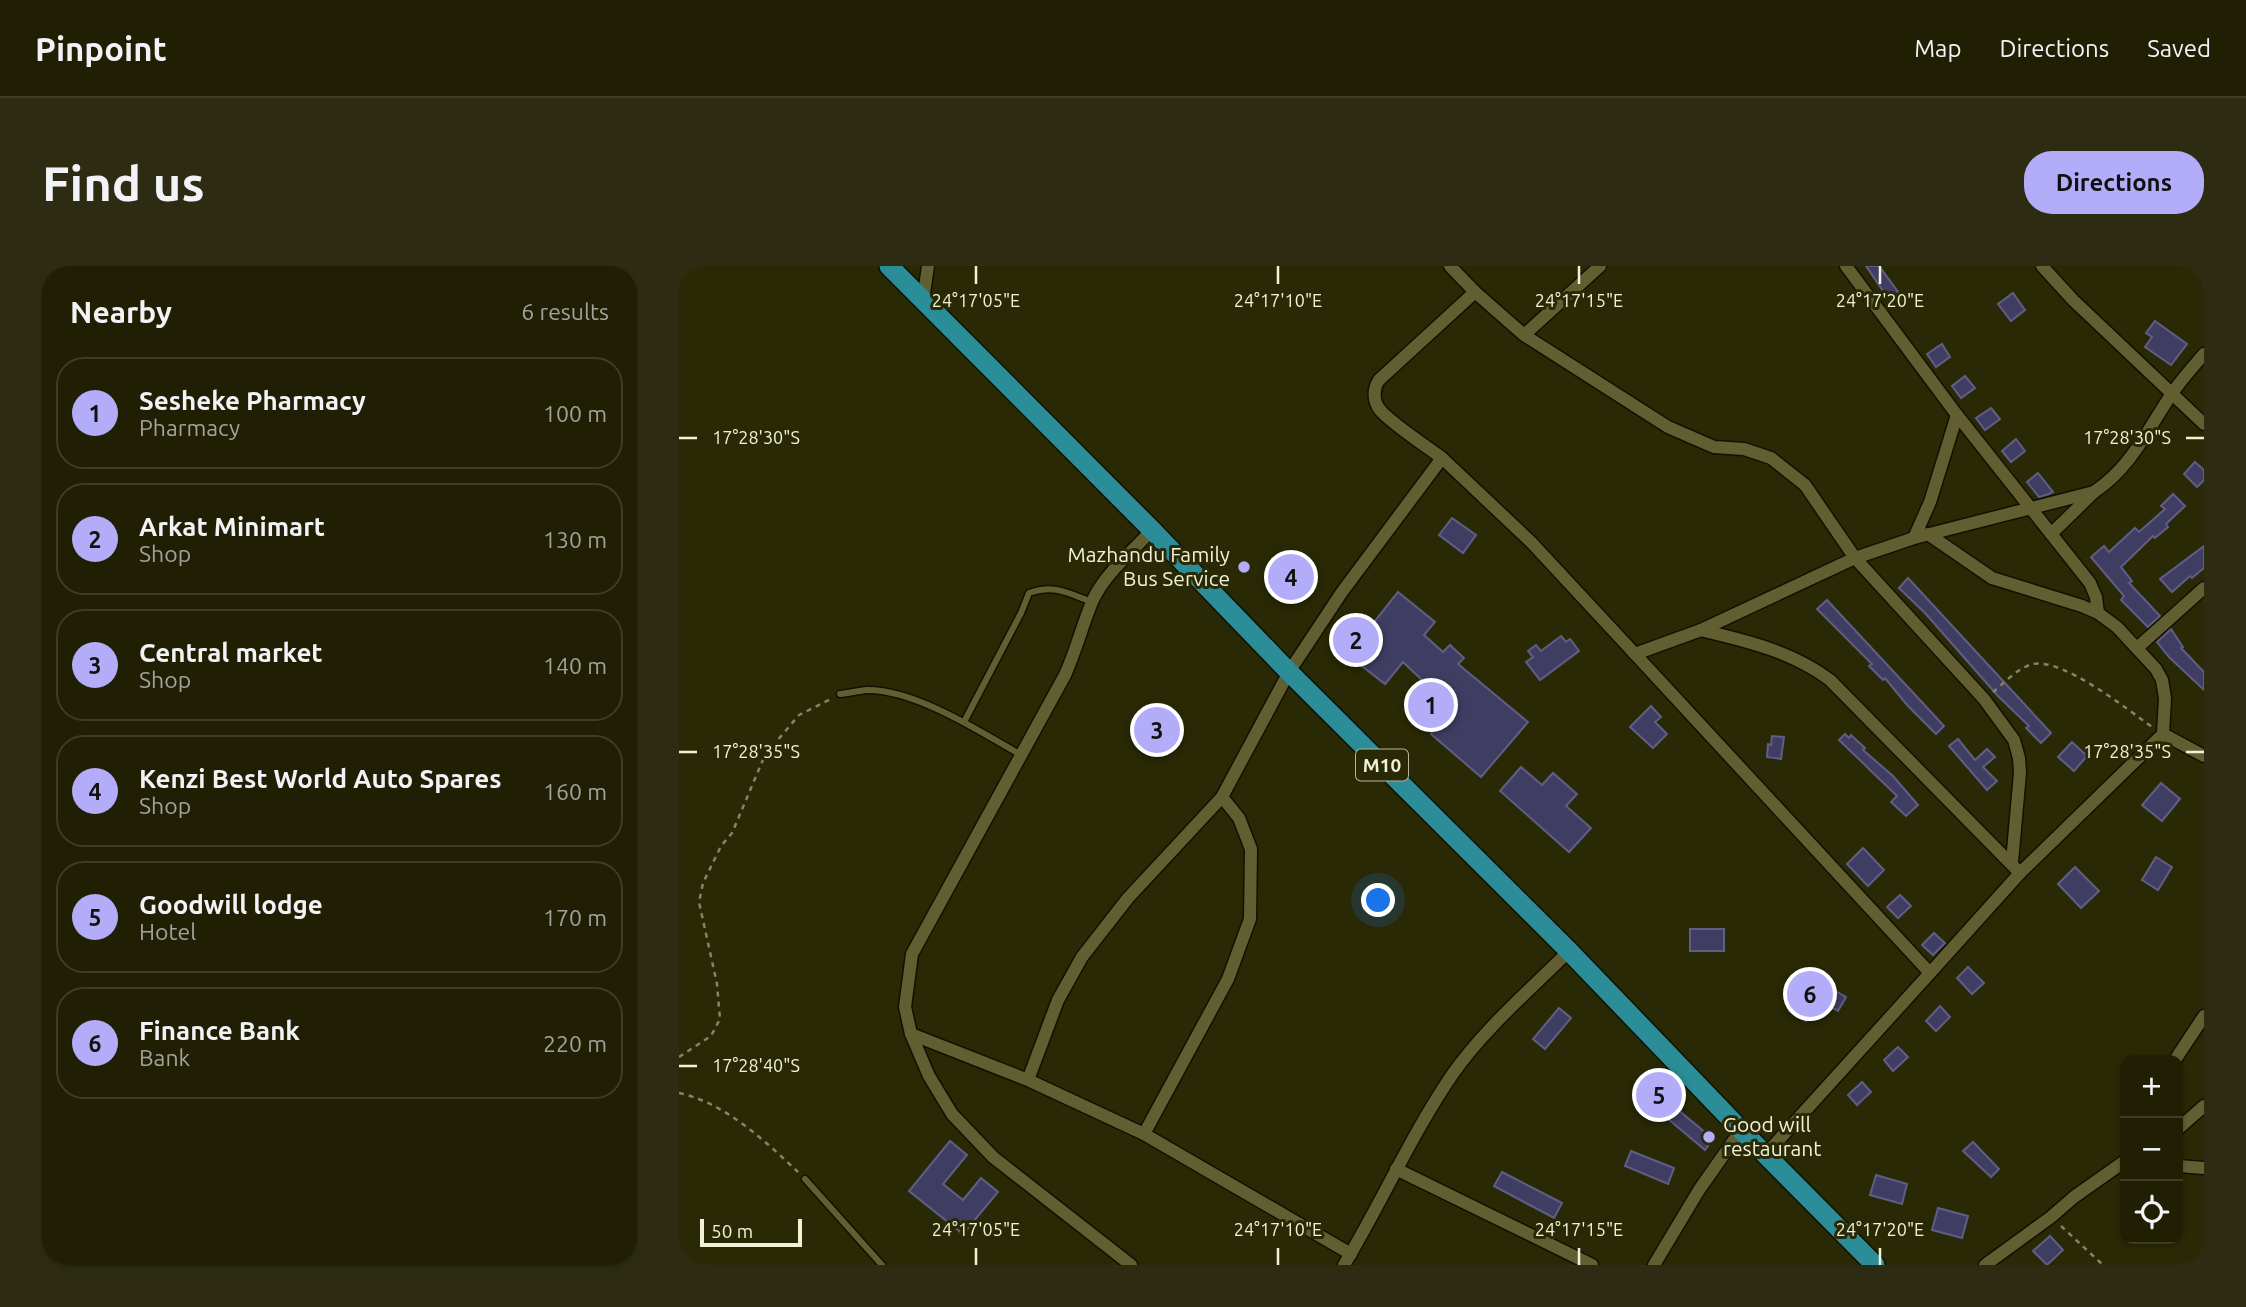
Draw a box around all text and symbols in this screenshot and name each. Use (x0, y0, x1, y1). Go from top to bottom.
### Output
text: Pinpoint (35, 30, 167, 67)
text: Map (1914, 35, 1961, 62)
text: Directions (1999, 35, 2109, 62)
text: Saved (2147, 35, 2211, 62)
button: Directions (2024, 151, 2204, 214)
text: Find us (42, 155, 205, 210)
text: 24°17'05"E (932, 290, 1020, 310)
text: 24°17'10"E (1234, 290, 1322, 310)
text: 24°17'15"E (1535, 290, 1623, 310)
text: 24°17'20"E (1836, 290, 1924, 310)
text: Nearby (70, 295, 172, 329)
text: 6 results (521, 299, 609, 324)
text: Sesheke Pharmacy (139, 386, 366, 415)
text: 1 (89, 401, 101, 426)
text: 100 m (543, 401, 607, 426)
text: Pharmacy (139, 415, 240, 440)
text: 17°28'30"S (712, 427, 800, 447)
text: 17°28'30"S (2083, 427, 2171, 447)
text: Arkat Minimart (139, 512, 325, 541)
text: 2 (89, 527, 101, 552)
text: 130 m (543, 527, 607, 552)
text: Shop (139, 541, 191, 566)
place label: Mazhandu Family Bus Service (1068, 542, 1230, 590)
pin: 4 (1268, 551, 1314, 603)
marker: Mazhandu Family Bus Service (1236, 559, 1252, 575)
pin: 2 (1333, 614, 1379, 666)
text: Central market (139, 638, 323, 667)
text: 3 (89, 653, 101, 678)
text: 140 m (543, 653, 607, 678)
text: Shop (139, 667, 191, 692)
pin: 1 (1408, 679, 1454, 731)
pin: 3 (1134, 704, 1180, 756)
text: 17°28'35"S (712, 741, 800, 761)
text: 17°28'35"S (2083, 741, 2171, 761)
road number: M10 (1356, 750, 1408, 780)
text: Kenzi Best World Auto Spares (139, 764, 502, 793)
text: 4 (89, 779, 101, 804)
text: 160 m (543, 779, 607, 804)
text: Shop (139, 793, 191, 818)
your location (1361, 883, 1395, 917)
text: Goodwill lodge (139, 890, 323, 919)
text: 5 (89, 905, 101, 930)
text: 170 m (543, 905, 607, 930)
text: Hotel (139, 919, 196, 944)
pin: 6 (1787, 968, 1833, 1020)
text: Finance Bank (139, 1016, 300, 1045)
text: 6 (89, 1031, 101, 1056)
text: 220 m (543, 1031, 607, 1056)
text: Bank (139, 1045, 190, 1070)
text: 17°28'40"S (712, 1055, 800, 1075)
map controls (2120, 1055, 2183, 1244)
button: + (2120, 1055, 2183, 1118)
pin: 5 (1636, 1069, 1682, 1121)
place label: Good will restaurant (1723, 1112, 1822, 1160)
button: − (2120, 1118, 2183, 1181)
marker: Good will restaurant (1701, 1129, 1717, 1145)
button: locate (2120, 1181, 2183, 1244)
scale bar (700, 1216, 801, 1248)
text: 24°17'05"E (932, 1219, 1020, 1239)
text: 24°17'10"E (1234, 1219, 1322, 1239)
text: 24°17'15"E (1535, 1219, 1623, 1239)
text: 24°17'20"E (1836, 1219, 1924, 1239)
text: 50 m (711, 1220, 753, 1242)

